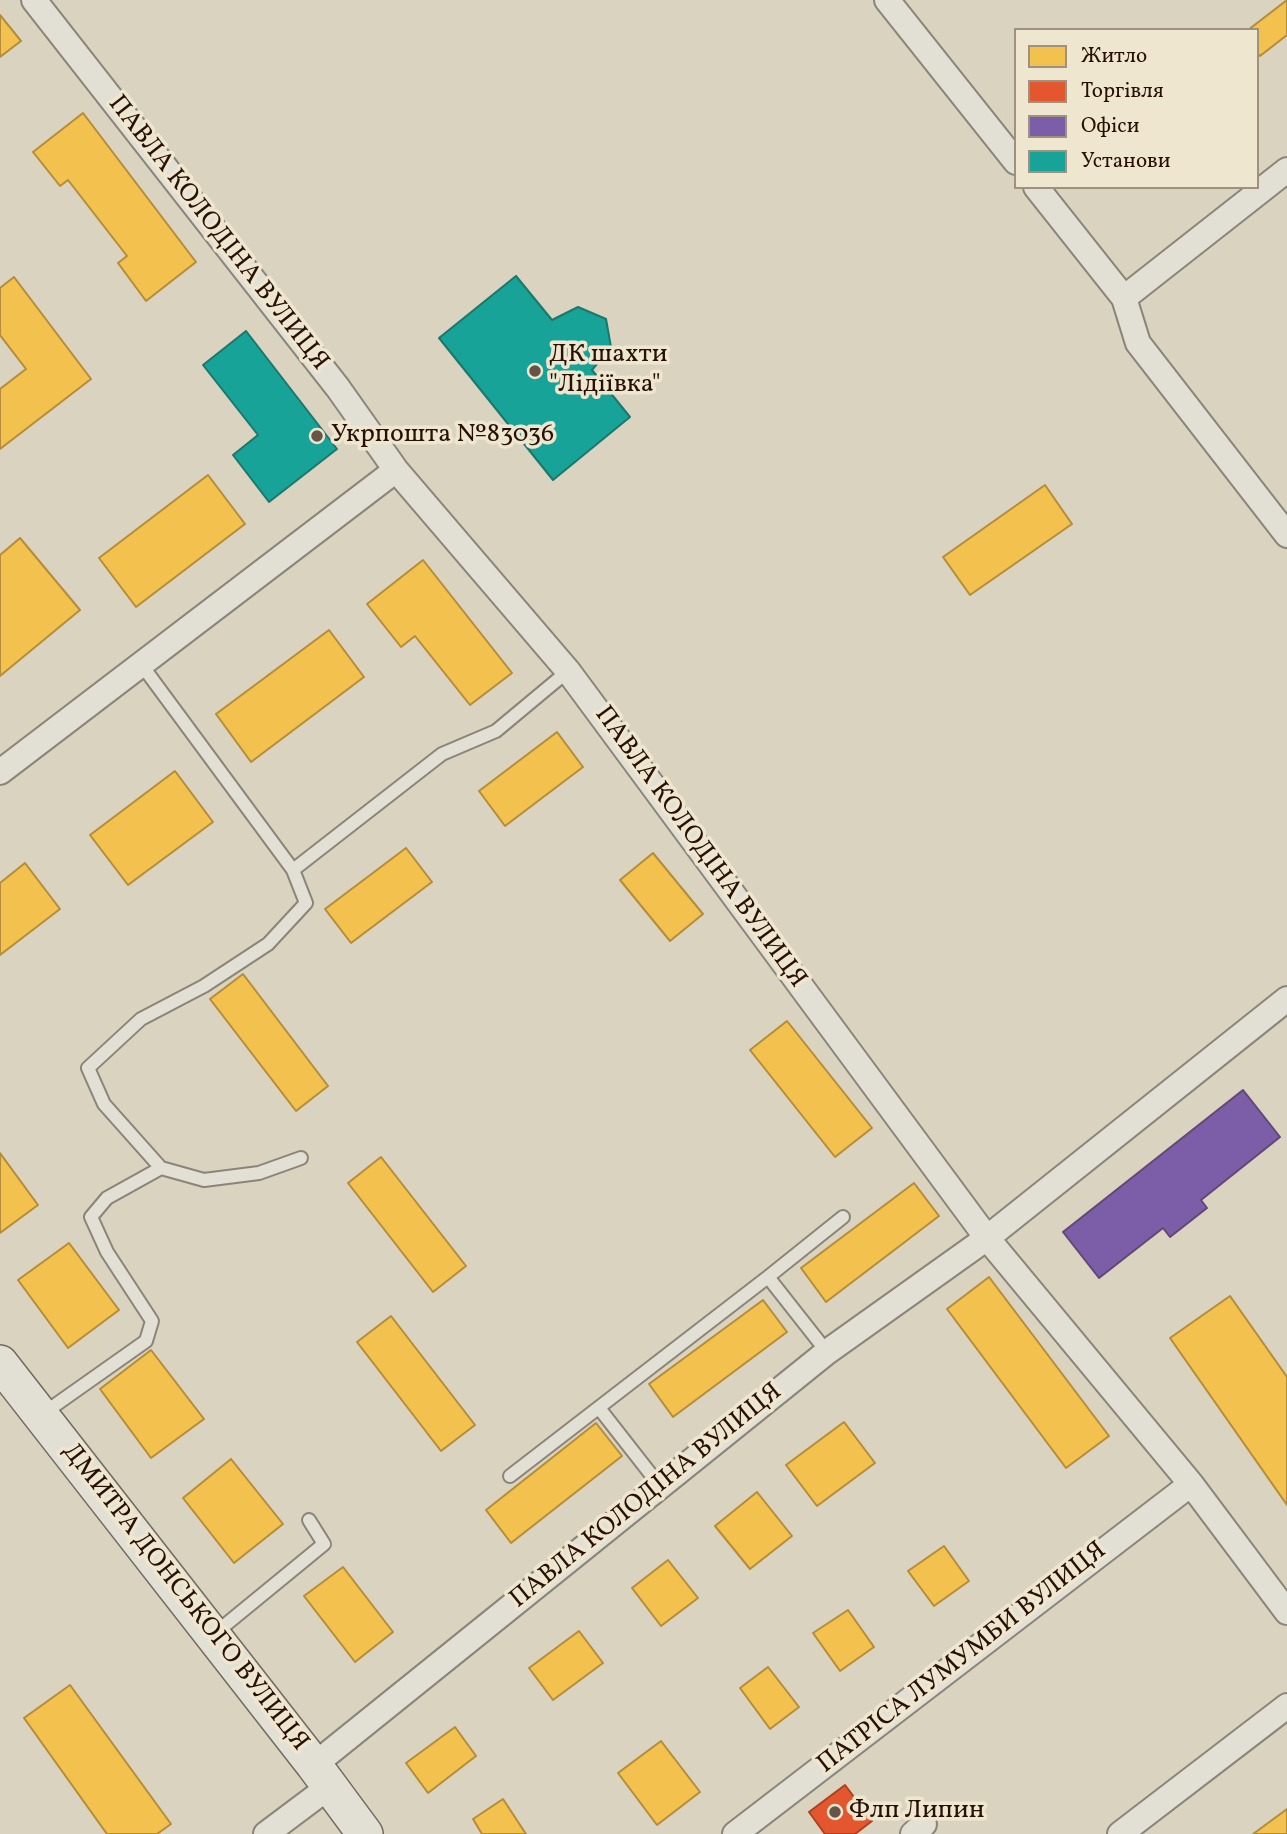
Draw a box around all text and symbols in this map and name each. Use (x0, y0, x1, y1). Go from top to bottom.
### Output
legend (1014, 28, 1259, 189)
text: Житло (1081, 42, 1147, 71)
text: Торгівля (1081, 77, 1164, 106)
street label: ПАВЛА КОЛОДІНА ВУЛИЦЯ (100, 90, 334, 378)
text: Офіси (1081, 112, 1140, 141)
text: Установи (1081, 147, 1171, 176)
place label: ДК шахти "Лідіївка" (549, 340, 668, 402)
marker: ДК шахти "Лідіївка" (527, 363, 543, 379)
place label: Укрпошта №83036 (331, 420, 554, 452)
marker: Укрпошта №83036 (309, 428, 325, 444)
street label: ПАВЛА КОЛОДІНА ВУЛИЦЯ (586, 701, 812, 995)
street label: ПАВЛА КОЛОДІНА ВУЛИЦЯ (505, 1378, 789, 1616)
street label: ДМИТРА ДОНСЬКОГО ВУЛИЦЯ (54, 1438, 314, 1758)
street label: ПАТРІСА ЛУМУМБИ ВУЛИЦЯ (812, 1536, 1114, 1782)
place label: Флп Липин (849, 1796, 985, 1828)
marker: Флп Липин (827, 1804, 843, 1820)

